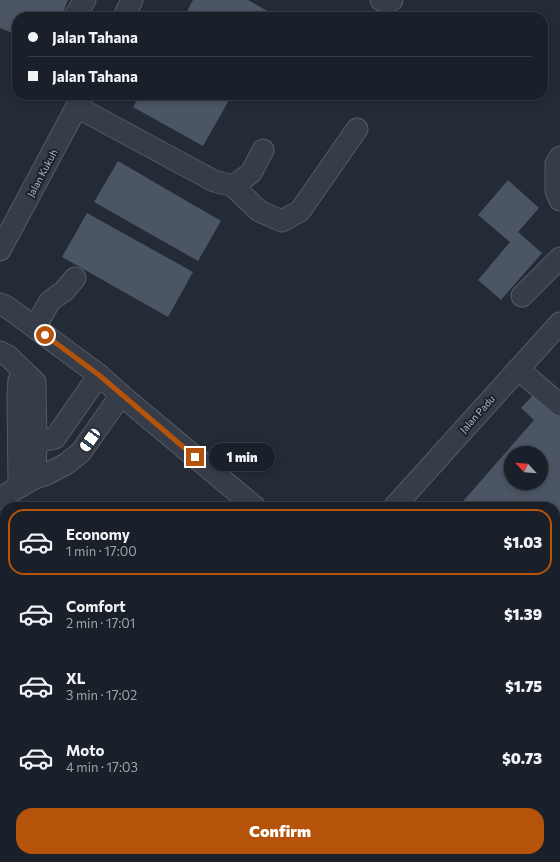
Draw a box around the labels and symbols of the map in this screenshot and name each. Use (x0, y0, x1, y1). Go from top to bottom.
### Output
street label: Jalan Kukuh (24, 147, 60, 199)
route start (36, 326, 54, 344)
street label: Jalan Padu (457, 393, 497, 435)
car (78, 427, 102, 453)
callout: 1 min (209, 443, 275, 471)
north arrow (504, 446, 548, 490)
route end (186, 448, 204, 466)

